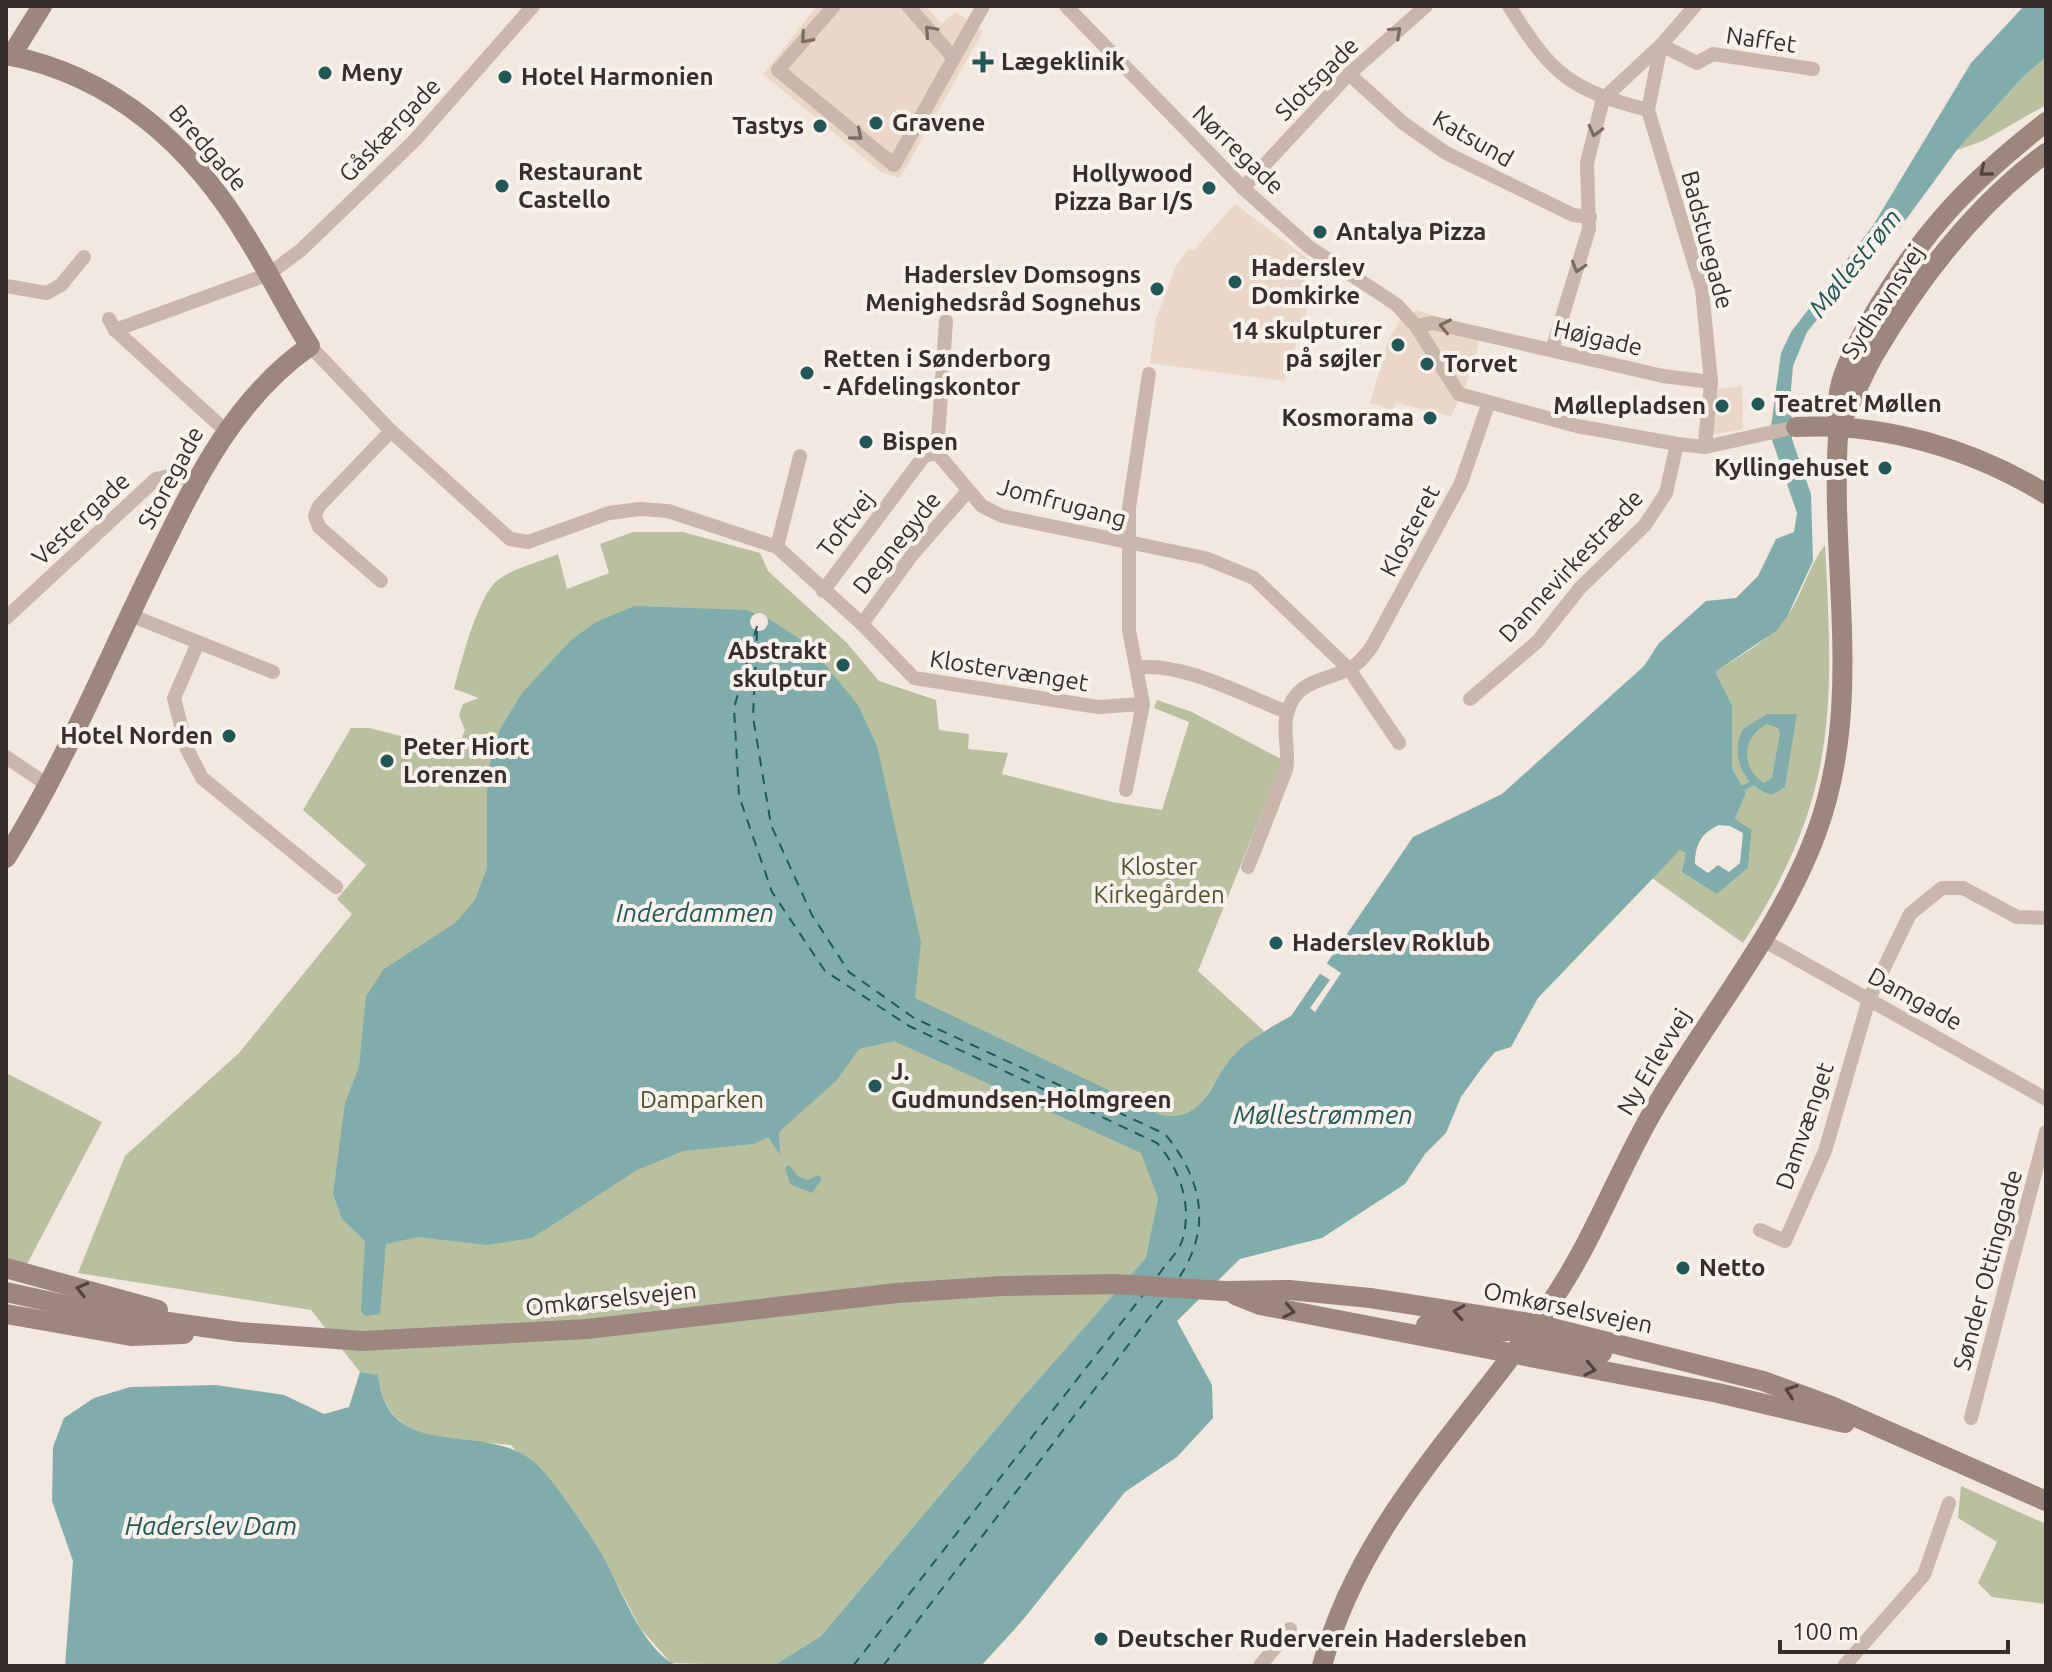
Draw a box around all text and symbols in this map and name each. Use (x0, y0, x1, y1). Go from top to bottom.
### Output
street label: Naffet (1724, 21, 1798, 58)
one-way arrow (926, 25, 940, 40)
one-way arrow (1386, 28, 1401, 42)
one-way arrow (801, 29, 816, 43)
street label: Slotsgade (1270, 32, 1364, 126)
place label: Lægeklinik (1001, 48, 1125, 75)
marker: Lægeklinik (972, 51, 994, 73)
place label: Meny (341, 59, 403, 86)
place label: Hotel Harmonien (521, 63, 714, 90)
marker: Meny (316, 64, 334, 82)
marker: Hotel Harmonien (496, 68, 514, 86)
street label: Gåskærgade (333, 72, 446, 187)
street label: Bredgade (164, 99, 253, 196)
street label: Nørregade (1187, 100, 1289, 200)
street label: Katsund (1428, 105, 1518, 172)
place label: Gravene (892, 109, 985, 136)
place label: Tastys (732, 112, 804, 139)
marker: Gravene (867, 114, 885, 132)
marker: Tastys (811, 117, 829, 135)
one-way arrow (1587, 124, 1604, 137)
one-way arrow (848, 126, 863, 140)
place label: Restaurant Castello (518, 158, 643, 213)
place label: Hollywood Pizza Bar I/S (1054, 160, 1193, 215)
one-way arrow (1980, 161, 1995, 176)
street label: Badstuegade (1676, 168, 1739, 312)
marker: Restaurant Castello (493, 177, 511, 195)
marker: Hollywood Pizza Bar I/S (1200, 179, 1218, 197)
water label: Møllestrøm (1802, 203, 1907, 322)
place label: Antalya Pizza (1336, 218, 1486, 245)
marker: Antalya Pizza (1311, 223, 1329, 241)
street label: Sydhavnsvej (1836, 240, 1929, 364)
place label: Haderslev Domkirke (1251, 254, 1365, 309)
one-way arrow (1571, 260, 1587, 274)
place label: Haderslev Domsogns Menighedsråd Sognehus (865, 261, 1141, 316)
marker: Haderslev Domkirke (1226, 273, 1244, 291)
marker: Haderslev Domsogns Menighedsråd Sognehus (1148, 280, 1166, 298)
street label: Højgade (1551, 314, 1645, 361)
place label: 14 skulpturer på søjler (1231, 317, 1382, 372)
one-way arrow (1439, 318, 1453, 335)
marker: 14 skulpturer på søjler (1389, 336, 1407, 354)
place label: Retten i Sønderborg - Afdelingskontor (823, 345, 1051, 400)
place label: Torvet (1443, 350, 1518, 377)
marker: Torvet (1418, 355, 1436, 373)
marker: Retten i Sønderborg - Afdelingskontor (798, 364, 816, 382)
place label: Teatret Møllen (1774, 390, 1942, 417)
place label: Møllepladsen (1553, 392, 1706, 419)
marker: Teatret Møllen (1749, 395, 1767, 413)
marker: Møllepladsen (1713, 397, 1731, 415)
place label: Kosmorama (1281, 404, 1414, 431)
marker: Kosmorama (1421, 409, 1439, 427)
street label: Storegade (132, 422, 209, 533)
place label: Bispen (882, 428, 958, 455)
marker: Bispen (857, 433, 875, 451)
place label: Kyllingehuset (1714, 454, 1869, 481)
marker: Kyllingehuset (1876, 459, 1894, 477)
street label: Vestergade (26, 467, 135, 571)
street label: Jomfrugang (995, 472, 1129, 533)
street label: Klosteret (1374, 480, 1445, 581)
street label: Dannevirkestræde (1493, 484, 1648, 647)
street label: Toftvej (812, 486, 880, 562)
street label: Degnegyde (847, 486, 946, 599)
place label: Abstrakt skulptur (728, 637, 827, 692)
street label: Klostervænget (928, 645, 1091, 696)
marker: Abstrakt skulptur (834, 656, 852, 674)
place label: Hotel Norden (60, 722, 213, 749)
marker: Hotel Norden (220, 727, 238, 745)
place label: Peter Hiort Lorenzen (403, 733, 530, 788)
marker: Peter Hiort Lorenzen (378, 752, 396, 770)
park label: Kloster Kirkegården (1093, 853, 1225, 908)
water label: Inderdammen (616, 898, 774, 927)
place label: Haderslev Roklub (1292, 929, 1490, 956)
marker: Haderslev Roklub (1267, 934, 1285, 952)
street label: Damgade (1863, 962, 1967, 1035)
street label: Ny Erlevvej (1611, 1004, 1696, 1120)
place label: J. Gudmundsen-Holmgreen (891, 1058, 1172, 1113)
street label: Damvænget (1770, 1058, 1839, 1193)
marker: J. Gudmundsen-Holmgreen (866, 1077, 884, 1095)
park label: Damparken (640, 1086, 764, 1113)
water label: Møllestrømmen (1233, 1100, 1413, 1129)
street label: Sønder Ottinggade (1948, 1167, 2027, 1373)
place label: Netto (1699, 1254, 1766, 1281)
marker: Netto (1674, 1259, 1692, 1277)
street label: Omkørselsvejen (524, 1276, 698, 1321)
street label: Omkørselsvejen (1481, 1276, 1655, 1339)
one-way arrow (76, 1282, 90, 1299)
one-way arrow (1282, 1302, 1295, 1319)
one-way arrow (1452, 1304, 1465, 1321)
one-way arrow (1583, 1359, 1596, 1376)
one-way arrow (1785, 1384, 1799, 1401)
water label: Haderslev Dam (125, 1511, 297, 1540)
scale bar (1780, 1604, 2008, 1654)
text: 100 m (1792, 1618, 1859, 1645)
place label: Deutscher Ruderverein Hadersleben (1117, 1625, 1527, 1652)
marker: Deutscher Ruderverein Hadersleben (1092, 1630, 1110, 1648)

